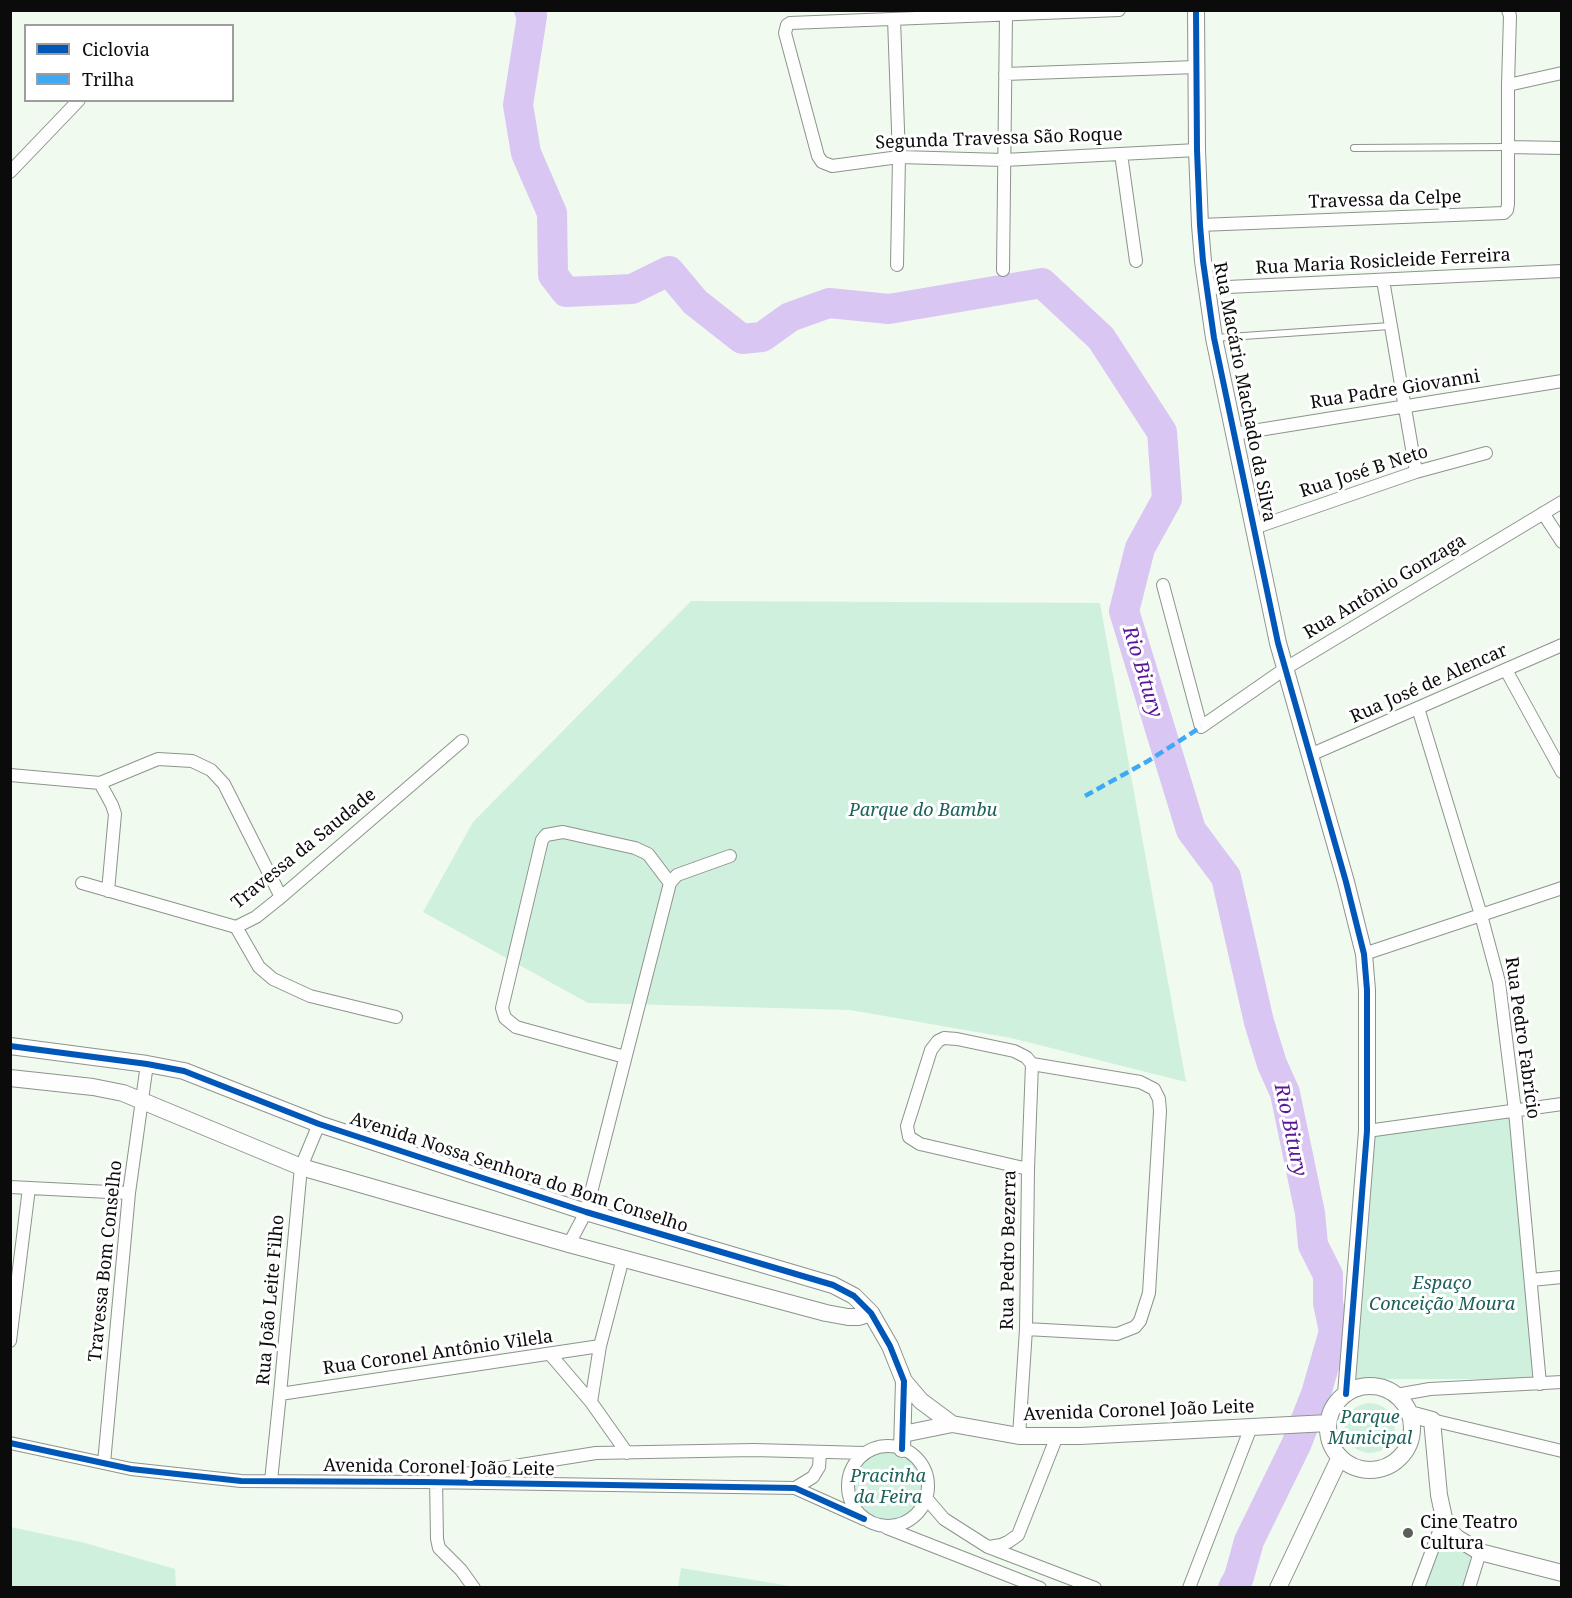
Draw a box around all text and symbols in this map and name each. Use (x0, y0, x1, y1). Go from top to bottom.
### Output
legend (24, 24, 234, 102)
text: Ciclovia (82, 37, 150, 61)
text: Trilha (82, 67, 134, 91)
street label: Segunda Travessa São Roque (875, 124, 1123, 154)
street label: Travessa da Celpe (1308, 187, 1462, 213)
street label: Rua Maria Rosicleide Ferreira (1255, 245, 1511, 279)
street label: Rua Macário Machado da Silva (1208, 260, 1280, 524)
street label: Rua Padre Giovanni (1309, 366, 1481, 414)
street label: Rua José B Neto (1297, 441, 1431, 503)
street label: Rua Antônio Gonzaga (1300, 530, 1470, 644)
water label: Rio Bitury (1117, 623, 1167, 721)
street label: Rua José de Alencar (1347, 640, 1511, 728)
street label: Travessa da Saudade (227, 784, 381, 914)
park label: Parque do Bambu (849, 800, 997, 822)
street label: Rua Pedro Fabrício (1500, 956, 1544, 1120)
water label: Rio Bitury (1268, 1081, 1312, 1179)
street label: Avenida Nossa Senhora do Bom Conselho (347, 1108, 691, 1238)
street label: Travessa Bom Conselho (85, 1159, 127, 1363)
street label: Rua Pedro Bezerra (997, 1170, 1021, 1330)
street label: Rua João Leite Filho (253, 1214, 289, 1386)
park label: Espaço Conceição Moura (1369, 1273, 1515, 1316)
street label: Rua Coronel Antônio Vilela (322, 1326, 554, 1380)
street label: Avenida Coronel João Leite (1023, 1396, 1255, 1426)
park label: Parque Municipal (1328, 1407, 1412, 1450)
street label: Avenida Coronel João Leite (323, 1455, 555, 1481)
park label: Pracinha da Feira (850, 1466, 926, 1508)
place label: Cine Teatro Cultura (1420, 1512, 1518, 1555)
marker: Cine Teatro Cultura (1401, 1526, 1415, 1540)

